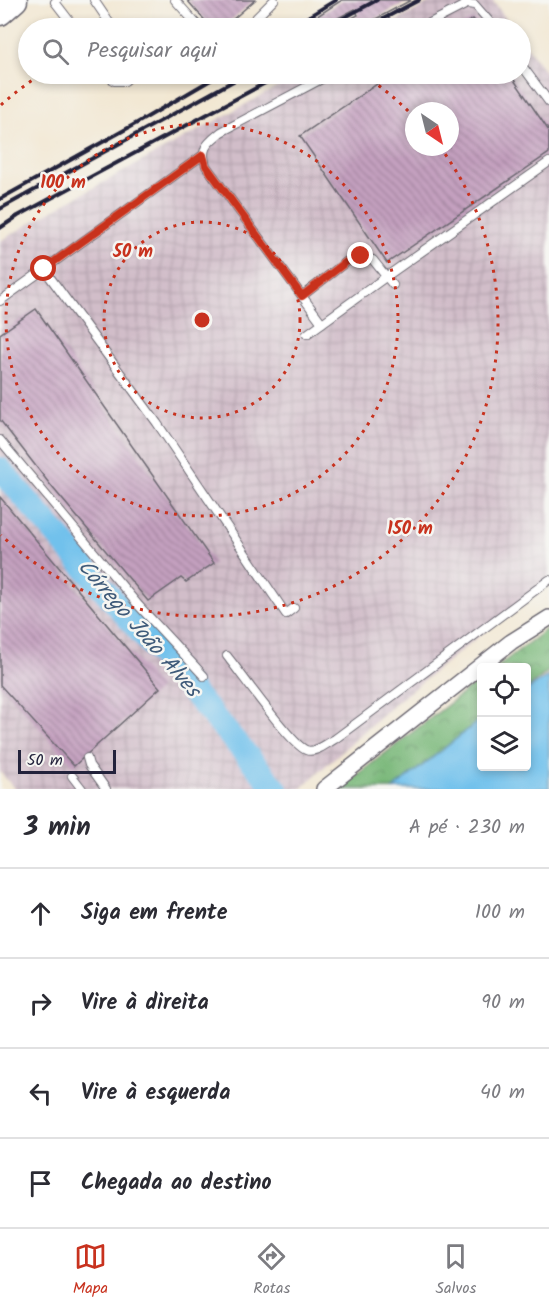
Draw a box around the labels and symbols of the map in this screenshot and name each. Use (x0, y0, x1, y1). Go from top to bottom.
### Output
north arrow (405, 102, 459, 156)
text: 100 m (40, 169, 86, 198)
text: 50 m (112, 238, 153, 267)
route end (347, 242, 373, 268)
route start (30, 255, 56, 281)
centre of rings (192, 310, 212, 330)
text: 150 m (387, 515, 433, 544)
water label: Córrego João Alves (68, 552, 210, 708)
scale bar (18, 747, 116, 774)

